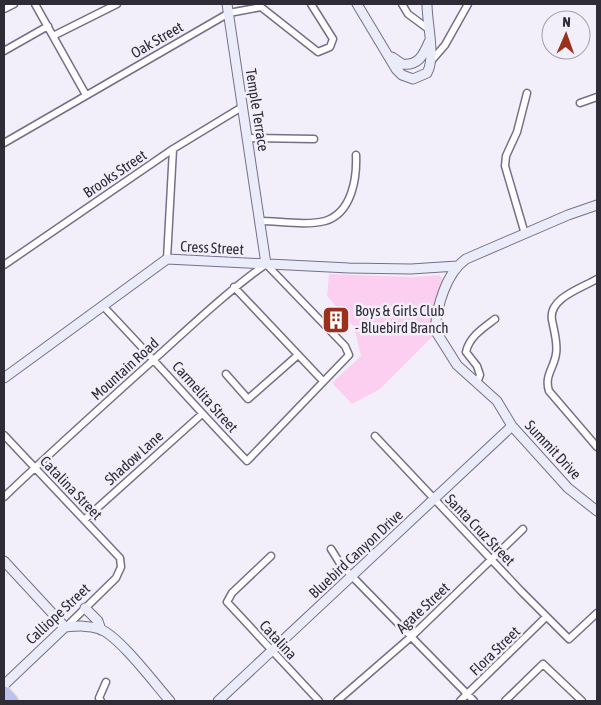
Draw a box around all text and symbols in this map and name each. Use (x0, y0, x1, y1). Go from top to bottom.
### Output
north arrow (541, 10, 591, 60)
text: N (562, 14, 571, 30)
street label: Oak Street (128, 18, 186, 61)
street label: Temple Terrace (243, 67, 272, 153)
street label: Brooks Street (80, 146, 150, 201)
street label: Cress Street (180, 237, 244, 258)
place label: Boys & Girls Club - Bluebird Branch (355, 302, 448, 336)
building icon: Boys & Girls Club - Bluebird Branch (321, 305, 351, 335)
street label: Mountain Road (88, 334, 162, 403)
street label: Carmelita Street (169, 358, 242, 436)
street label: Summit Drive (522, 417, 585, 483)
street label: Shadow Lane (101, 427, 166, 488)
street label: Catalina Street (37, 452, 106, 523)
street label: Santa Cruz Street (442, 490, 519, 569)
street label: Bluebird Canyon Drive (305, 506, 406, 601)
street label: Agate Street (393, 579, 453, 637)
street label: Calliope Street (22, 580, 93, 647)
street label: Catalina (256, 617, 301, 663)
street label: Flora Street (466, 623, 523, 679)

